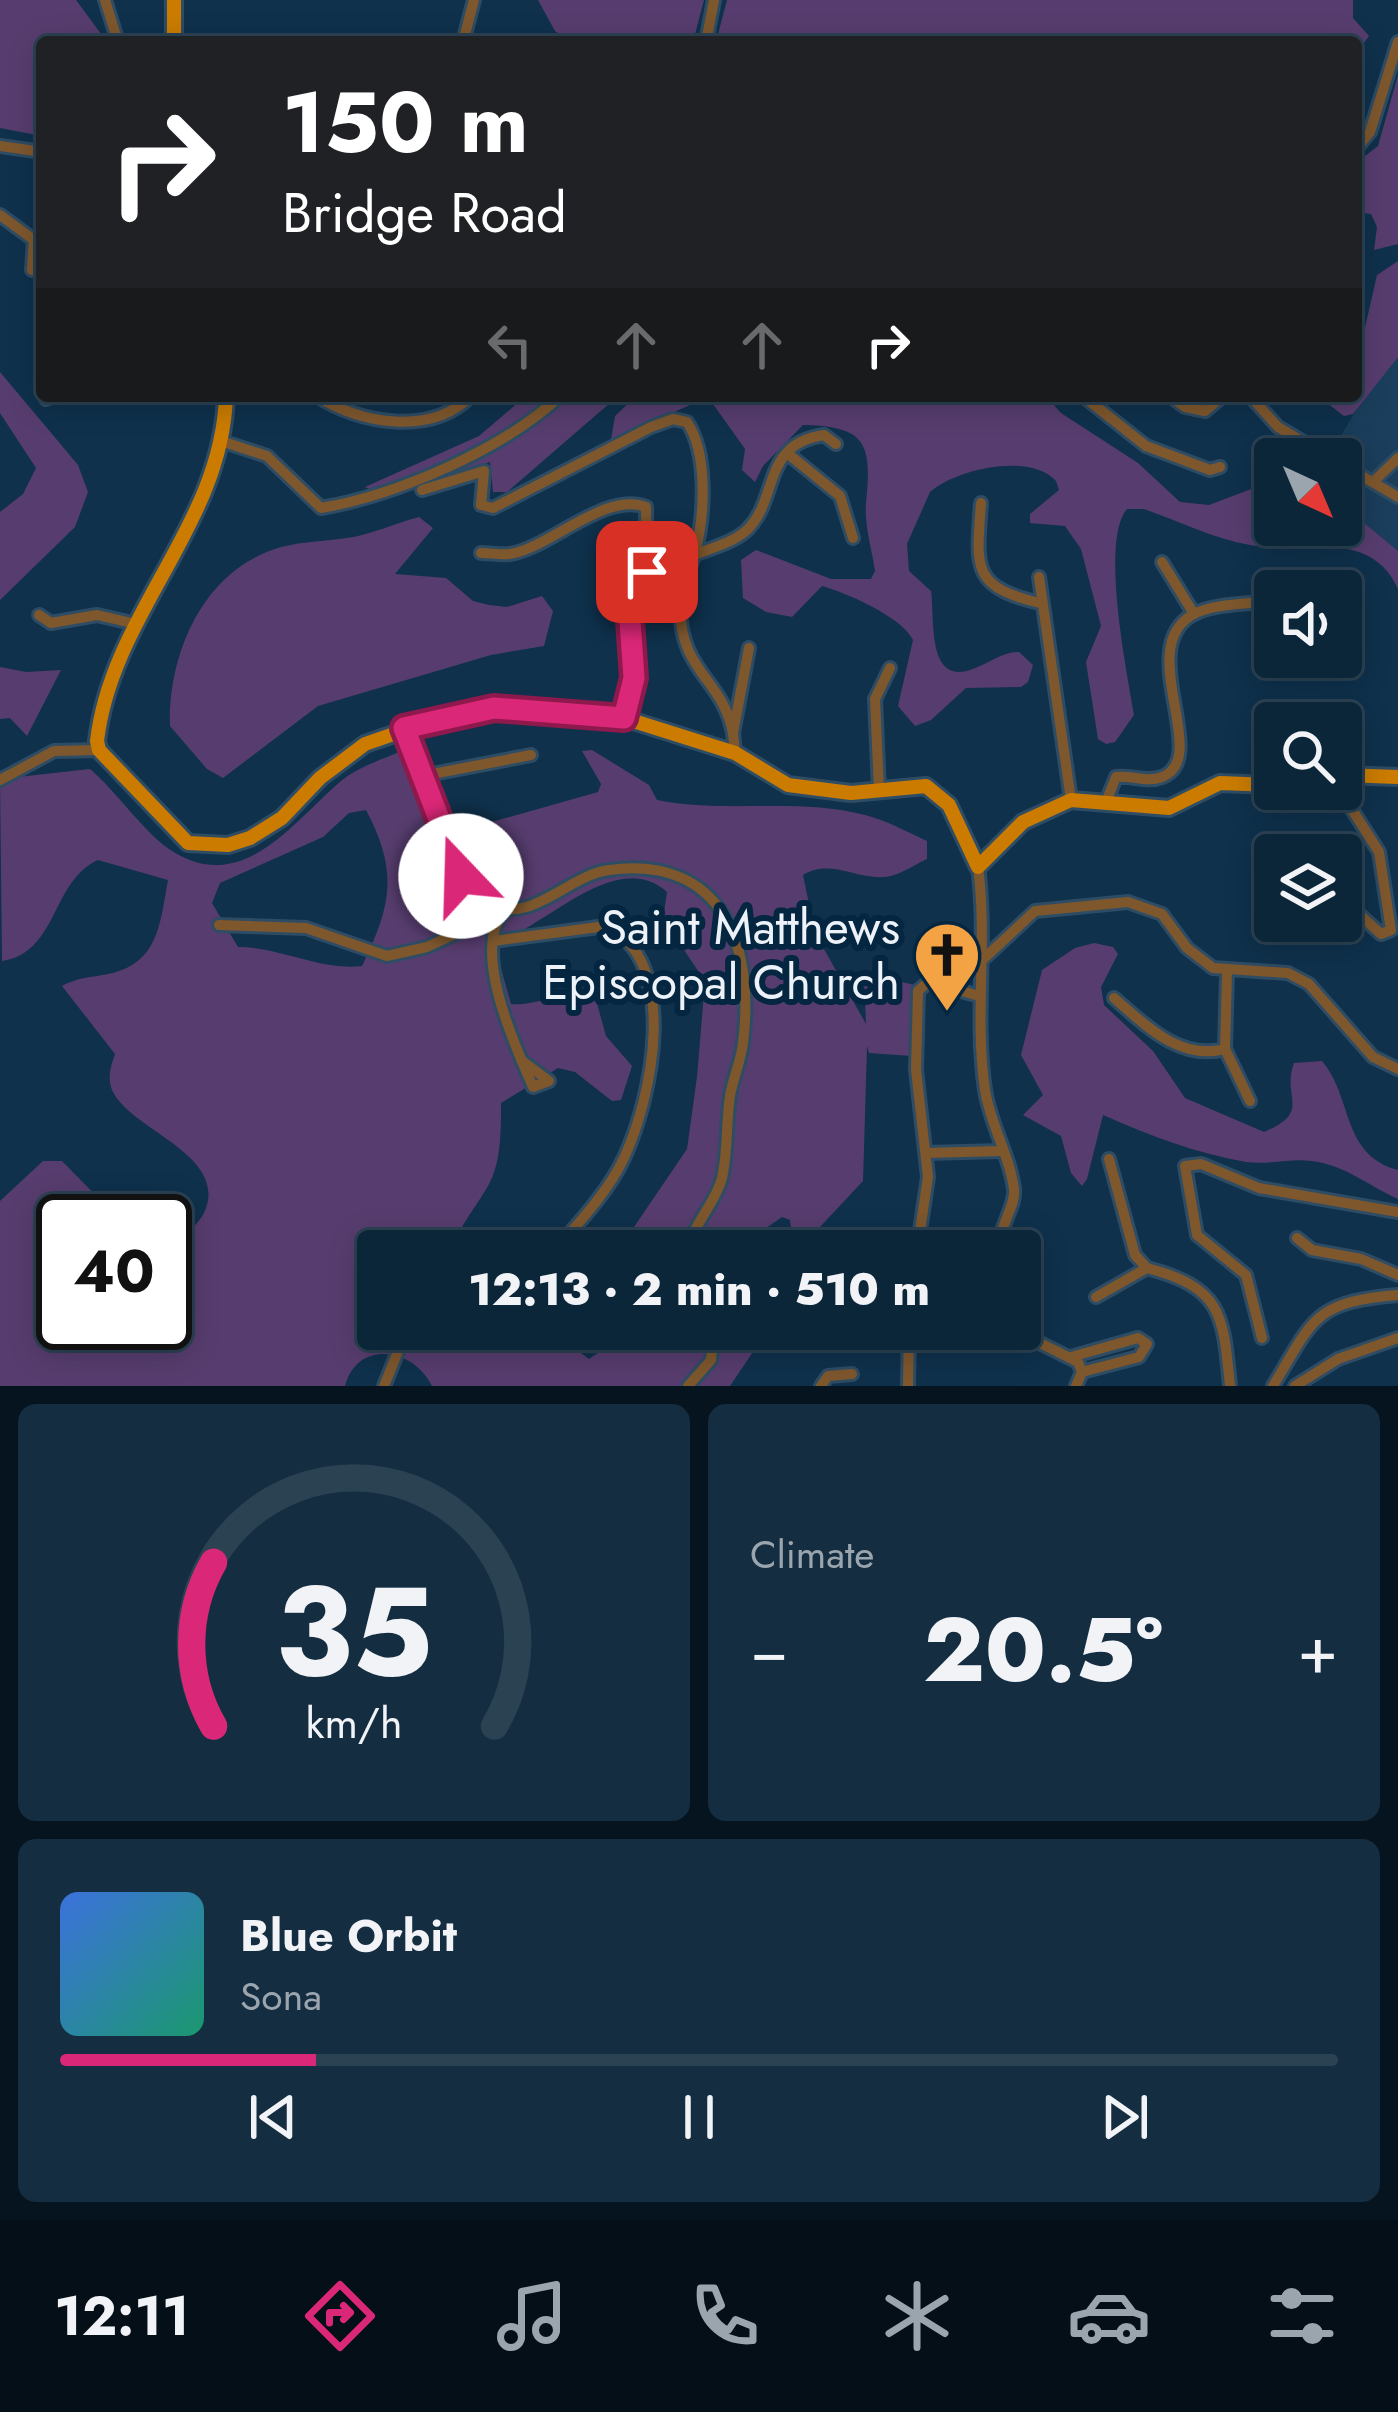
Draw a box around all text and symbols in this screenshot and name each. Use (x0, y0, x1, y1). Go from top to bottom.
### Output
text: 150 m (282, 62, 529, 184)
icon: right (84, 84, 240, 240)
text: Bridge Road (282, 174, 567, 252)
icon: left (477, 312, 543, 378)
icon: ahead (603, 312, 669, 378)
icon: ahead (729, 312, 795, 378)
icon: right (855, 312, 921, 378)
north arrow (1254, 438, 1362, 546)
map controls (1254, 438, 1362, 942)
pin (596, 521, 698, 623)
icon: arrive (614, 539, 680, 605)
button: sound (1254, 570, 1362, 678)
button: search (1254, 702, 1362, 810)
position arrow (398, 813, 524, 939)
button: layers (1254, 834, 1362, 942)
place label: Saint Matthews Episcopal Church (542, 893, 900, 1017)
church icon: Saint Matthews Episcopal Church (912, 920, 982, 1014)
speed limit sign: 40 (36, 1194, 192, 1350)
text: 12:13 · 2 min · 510 m (468, 1257, 930, 1322)
text: Climate (750, 1526, 874, 1583)
text: 35 (275, 1541, 433, 1722)
text: 20.5° (923, 1585, 1163, 1715)
text: − (750, 1602, 789, 1698)
text: + (1297, 1602, 1338, 1698)
text: km/h (306, 1691, 402, 1753)
text: Blue Orbit (240, 1903, 457, 1968)
text: Sona (240, 1968, 322, 2025)
icon: previous (240, 2084, 306, 2150)
icon: pause (666, 2084, 732, 2150)
icon: next (1092, 2084, 1158, 2150)
icon: directions (298, 2274, 382, 2358)
icon: music (490, 2274, 574, 2358)
icon: phone (683, 2274, 767, 2358)
icon: climate (875, 2274, 959, 2358)
icon: car (1067, 2274, 1151, 2358)
icon: filters (1260, 2274, 1344, 2358)
text: 12:11 (54, 2277, 189, 2355)

